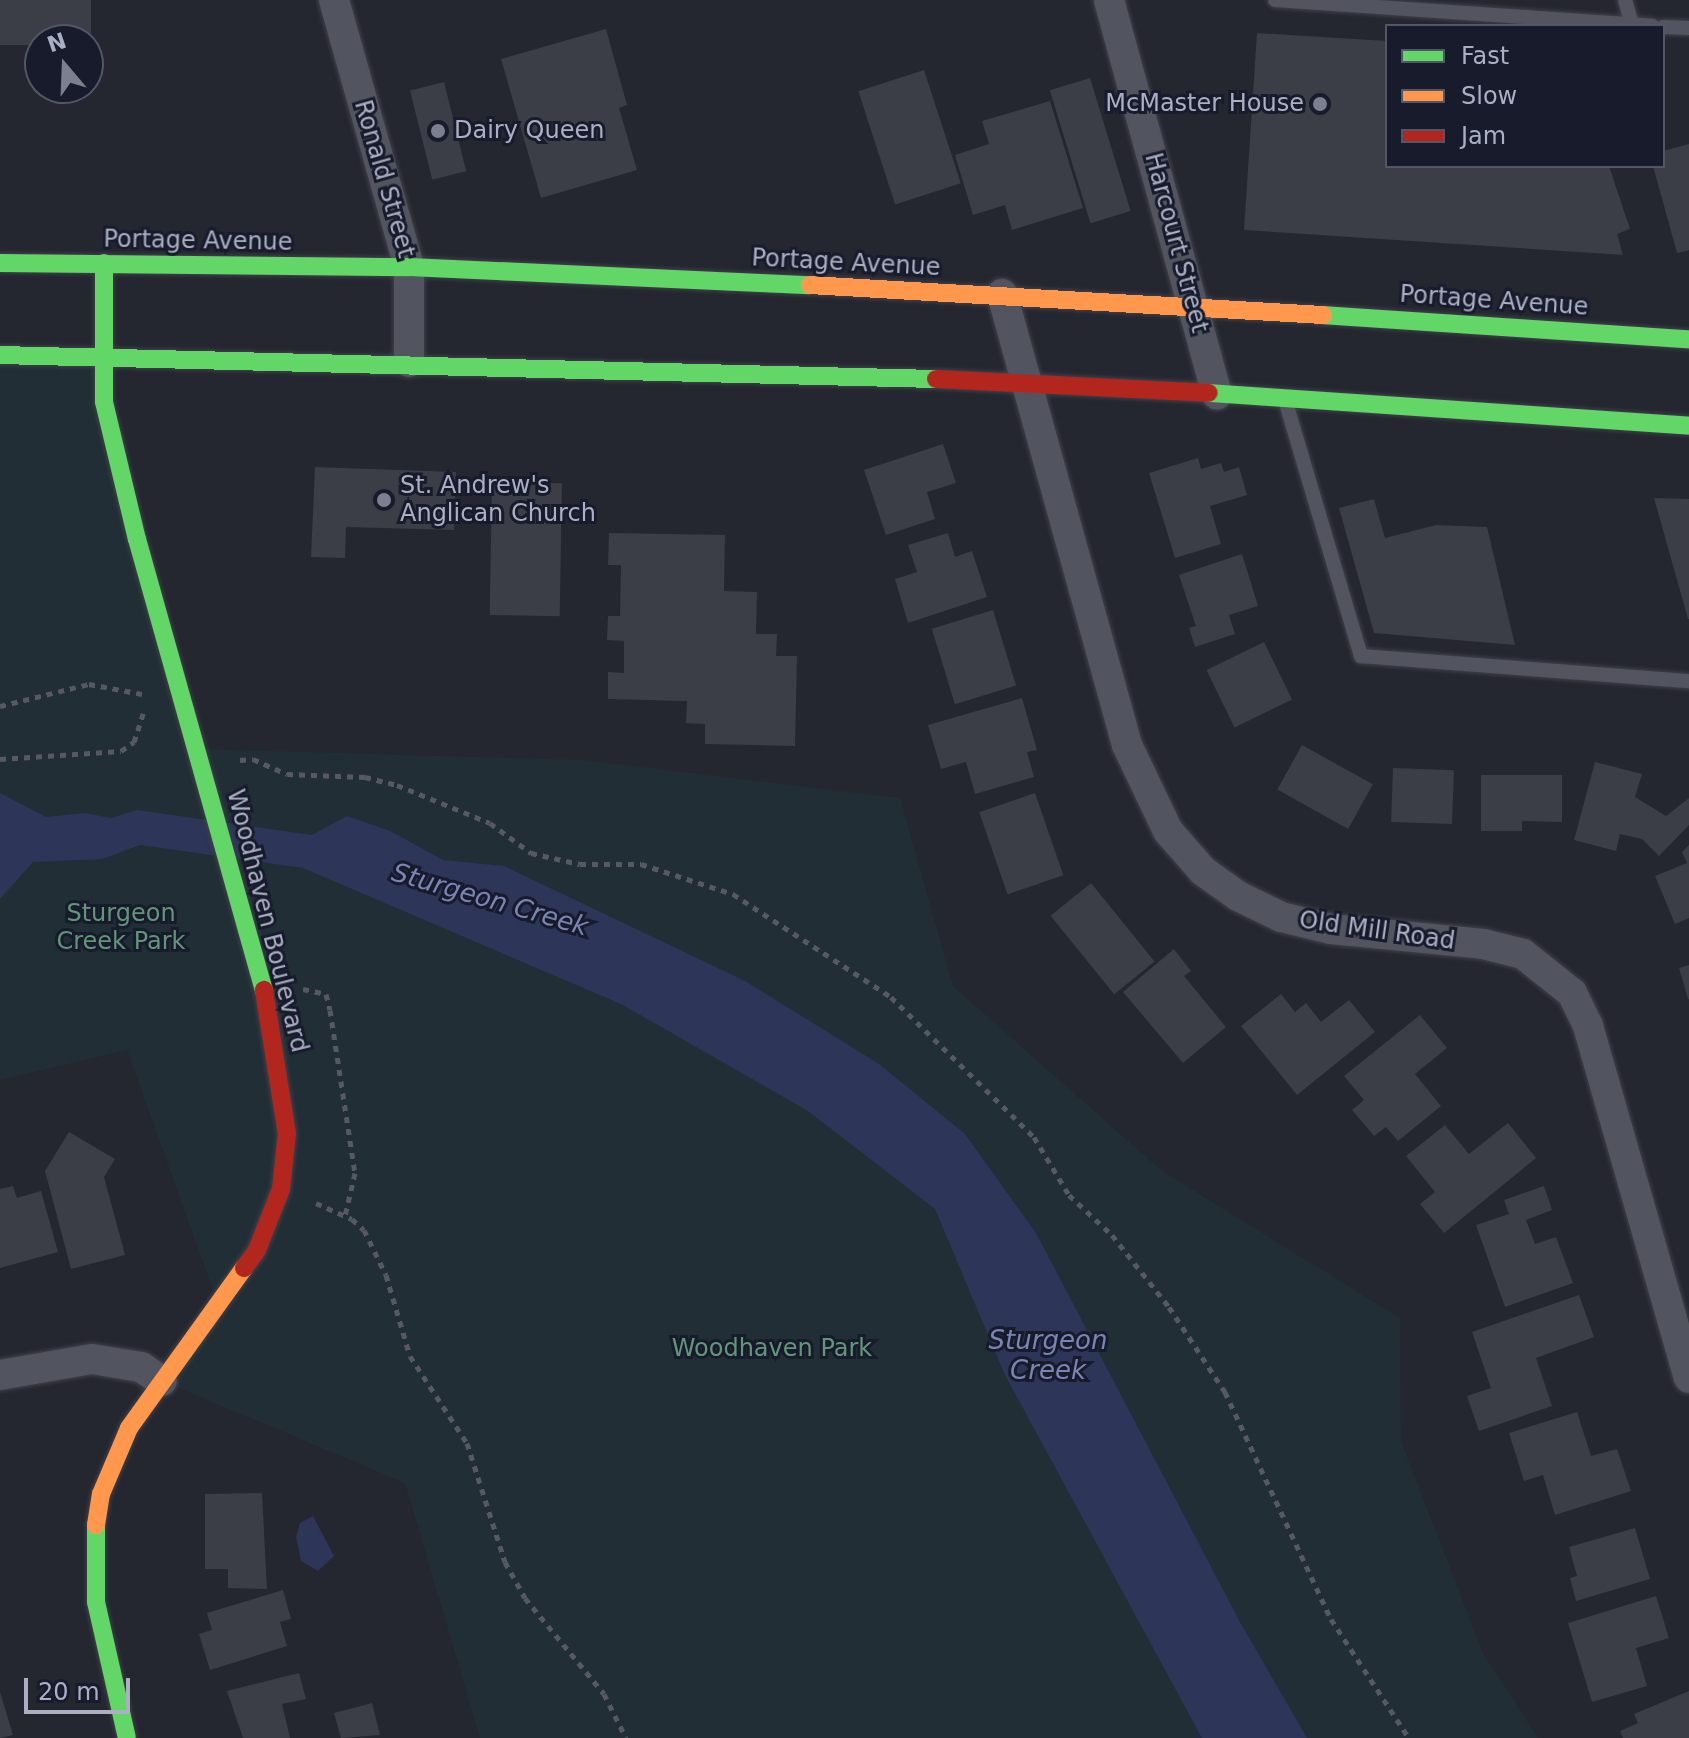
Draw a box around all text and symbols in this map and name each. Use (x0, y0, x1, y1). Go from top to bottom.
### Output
north arrow (24, 24, 104, 104)
legend (1385, 24, 1665, 168)
text: N (44, 28, 69, 58)
text: Fast (1461, 42, 1509, 70)
text: Slow (1461, 82, 1517, 110)
place label: McMaster House (1105, 90, 1304, 118)
marker: McMaster House (1311, 95, 1329, 113)
street label: Ronald Street (348, 97, 420, 261)
place label: Dairy Queen (454, 117, 604, 145)
marker: Dairy Queen (429, 122, 447, 140)
text: Jam (1461, 122, 1506, 150)
street label: Harcourt Street (1138, 150, 1214, 336)
street label: Portage Avenue (103, 225, 293, 257)
street label: Portage Avenue (751, 244, 941, 282)
street label: Portage Avenue (1399, 280, 1589, 322)
place label: St. Andrew's Anglican Church (400, 472, 596, 528)
marker: St. Andrew's Anglican Church (375, 491, 393, 509)
street label: Woodhaven Boulevard (220, 787, 314, 1055)
water label: Sturgeon Creek (388, 857, 592, 943)
park label: Sturgeon Creek Park (56, 900, 186, 956)
street label: Old Mill Road (1297, 906, 1457, 956)
water label: Sturgeon Creek (989, 1325, 1107, 1386)
park label: Woodhaven Park (672, 1335, 872, 1363)
scale bar (28, 1662, 134, 1712)
text: 20 m (38, 1678, 100, 1706)

